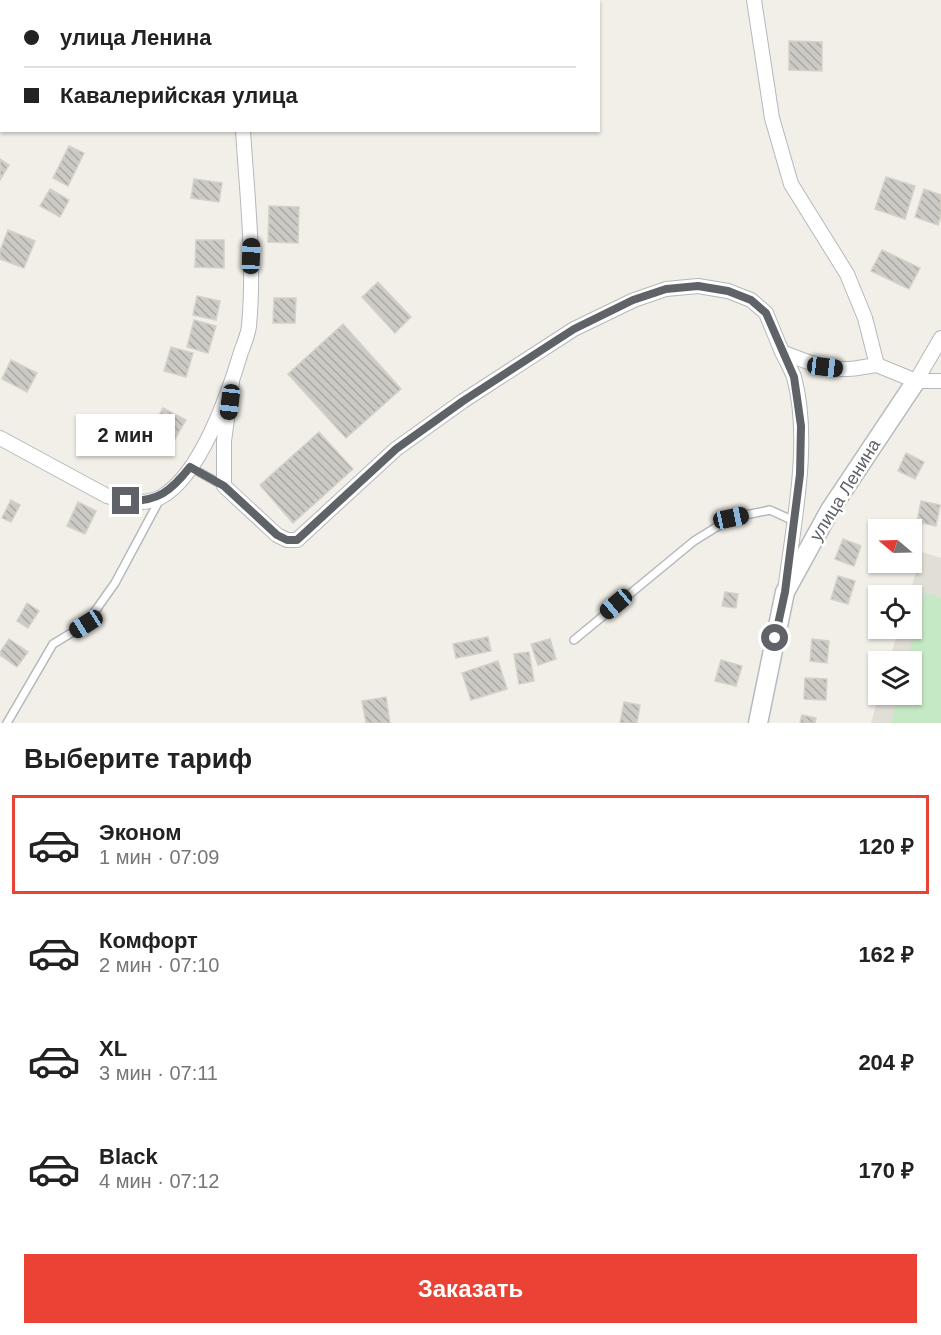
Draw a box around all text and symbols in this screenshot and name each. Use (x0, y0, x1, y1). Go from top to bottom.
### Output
text: улица Ленина (60, 25, 212, 50)
text: Кавалерийская улица (60, 83, 298, 108)
car (241, 238, 261, 274)
car (806, 356, 844, 378)
car (219, 383, 241, 421)
callout: 2 мин (76, 414, 176, 456)
text: 2 мин (98, 424, 153, 446)
street label: улица Ленина (806, 435, 885, 545)
route end (112, 487, 139, 514)
car (712, 505, 750, 531)
north arrow (868, 519, 922, 573)
map controls (868, 519, 922, 705)
button: locate (868, 585, 922, 639)
car (596, 586, 636, 622)
car (66, 607, 106, 641)
route start (761, 624, 788, 651)
button: layers (868, 651, 922, 705)
text: Выберите тариф (24, 744, 252, 774)
icon: car (27, 818, 81, 872)
text: Эконом (99, 820, 182, 845)
text: 120 ₽ (858, 834, 914, 859)
text: 1 мин · 07:09 (99, 846, 219, 868)
icon: car (27, 926, 81, 980)
text: Комфорт (99, 928, 198, 953)
text: 162 ₽ (858, 942, 914, 967)
text: 2 мин · 07:10 (99, 954, 219, 976)
icon: car (27, 1034, 81, 1088)
text: XL (99, 1036, 127, 1061)
text: 204 ₽ (858, 1050, 914, 1075)
text: 3 мин · 07:11 (99, 1062, 218, 1084)
icon: car (27, 1142, 81, 1196)
text: Black (99, 1144, 158, 1169)
text: 170 ₽ (858, 1158, 914, 1183)
text: 4 мин · 07:12 (99, 1170, 219, 1192)
button: Заказать (24, 1254, 917, 1323)

